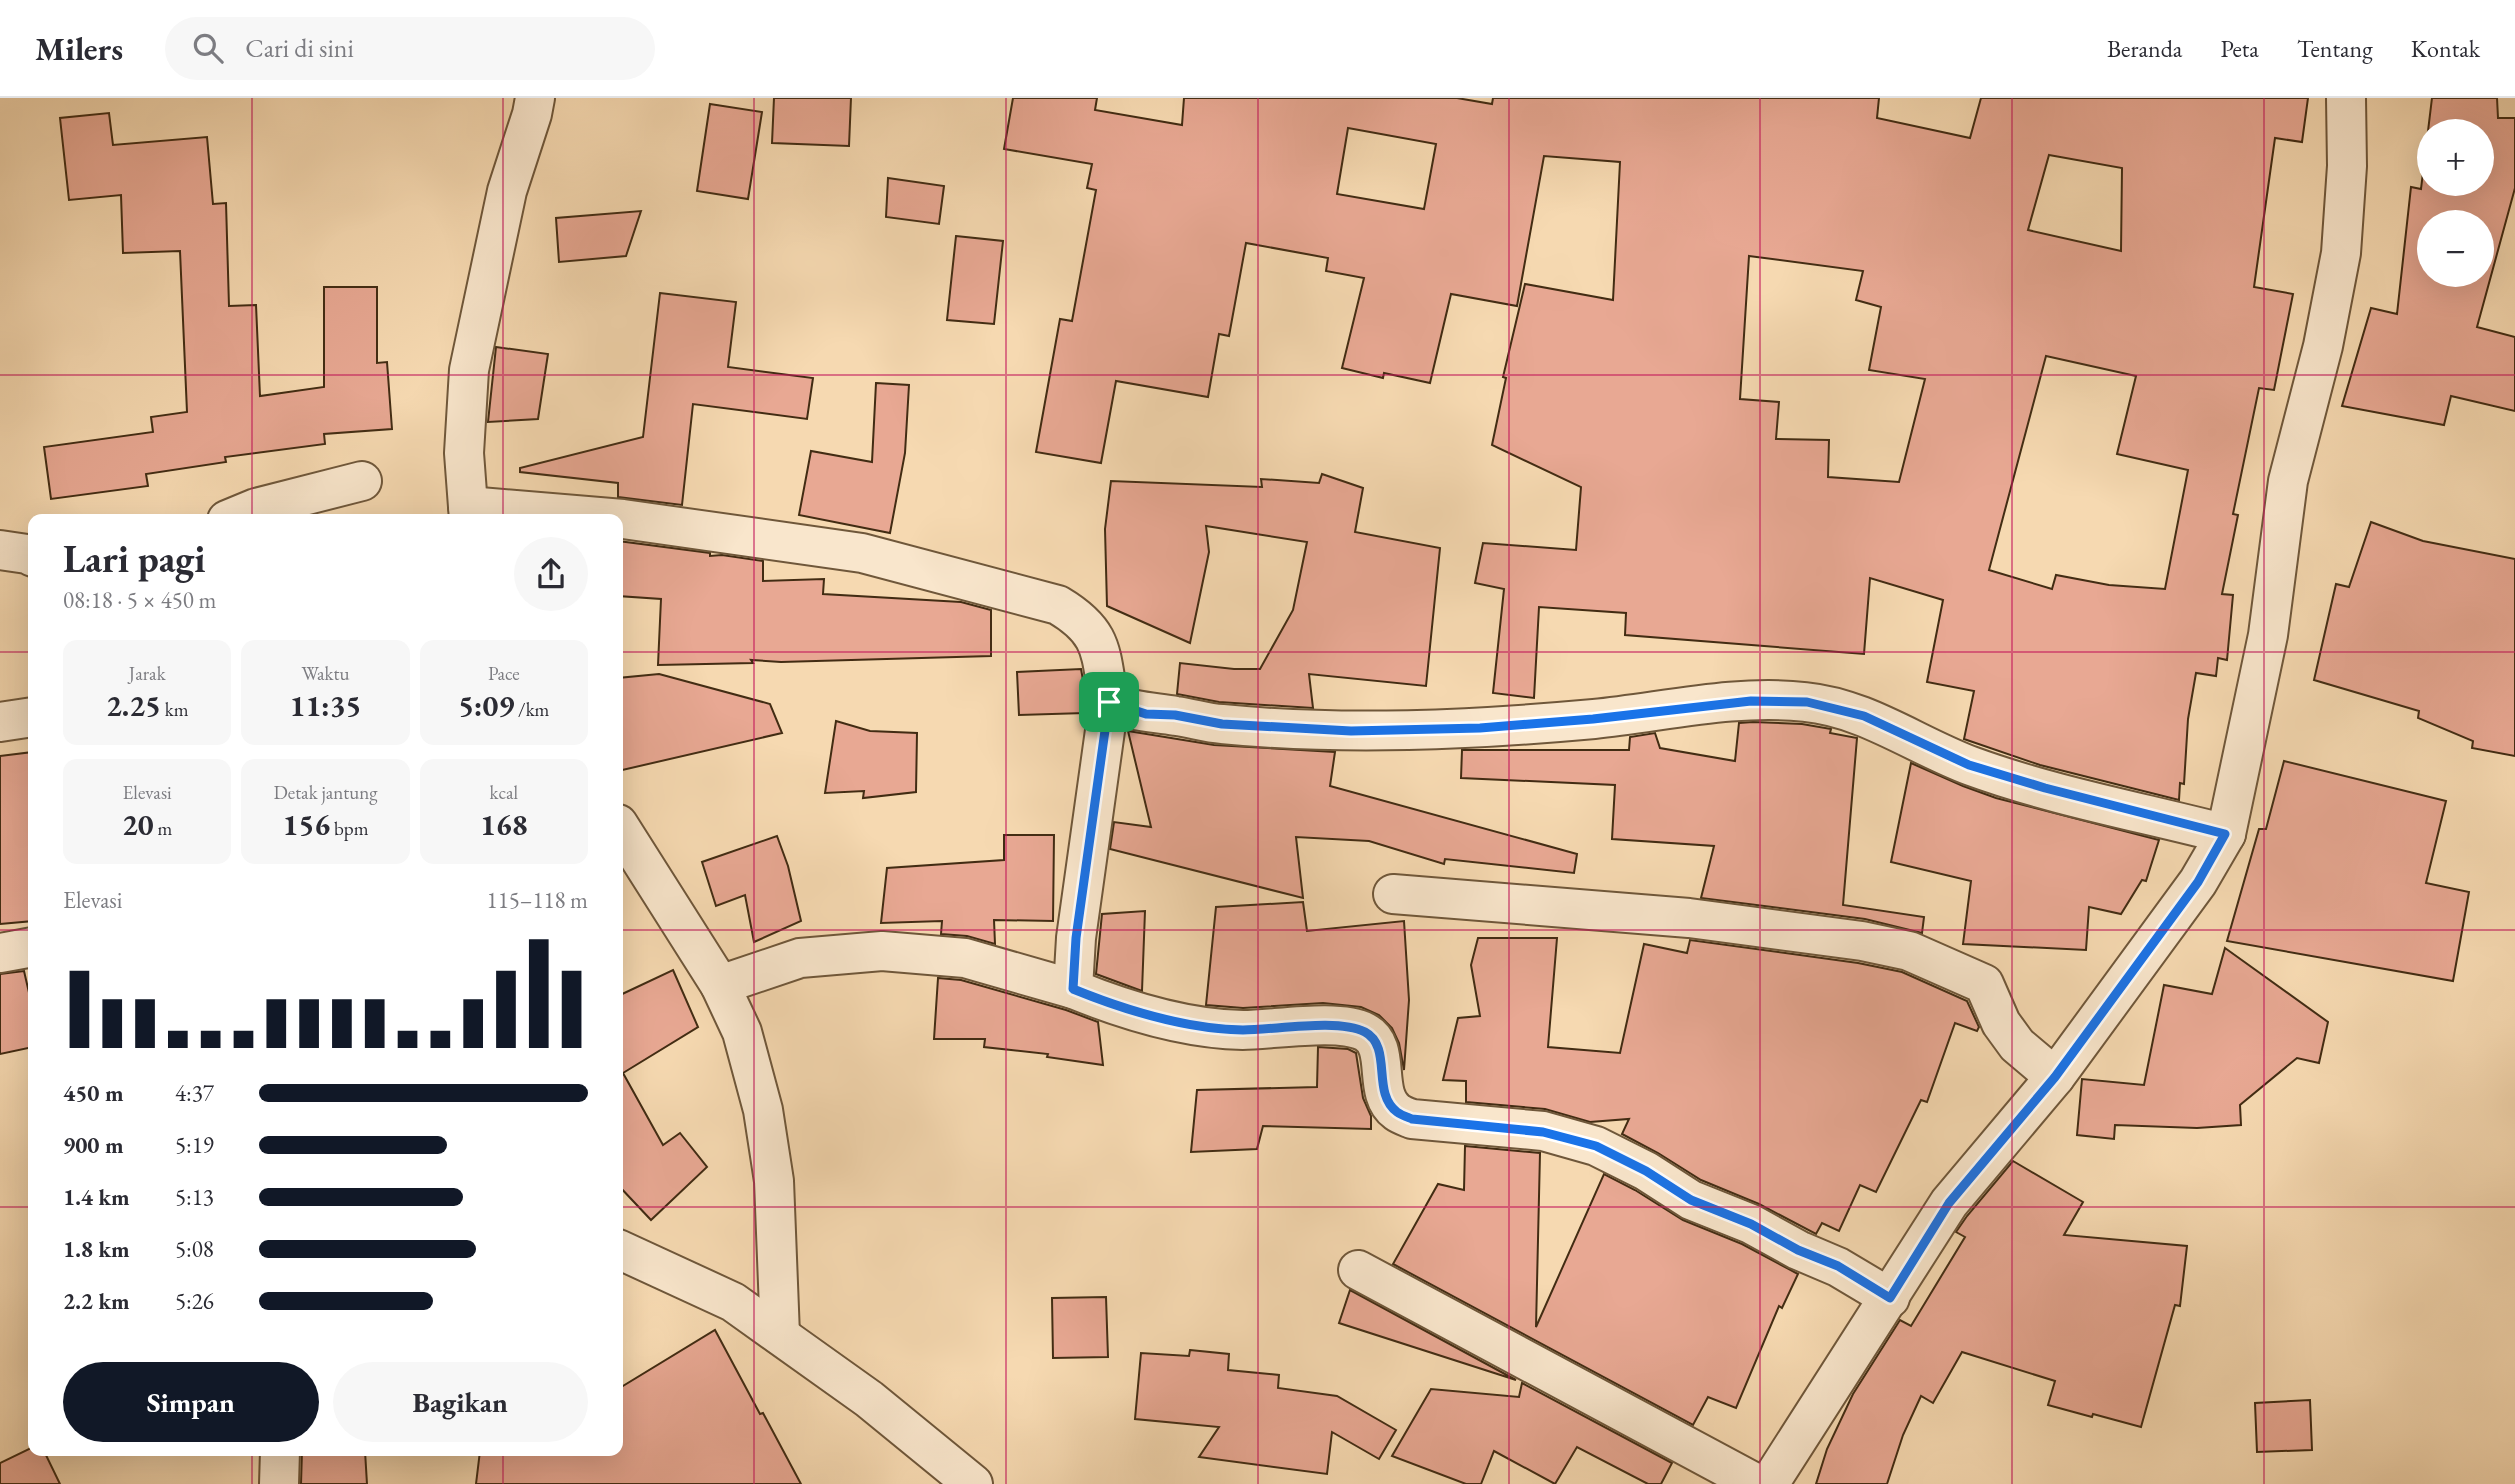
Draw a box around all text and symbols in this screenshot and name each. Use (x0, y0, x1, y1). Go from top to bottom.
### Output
search box (165, 17, 655, 80)
text: Milers (35, 27, 123, 70)
icon: search (189, 29, 227, 67)
text: Cari di sini (245, 31, 354, 65)
text: Beranda (2107, 33, 2182, 64)
text: Peta (2220, 33, 2259, 64)
text: Tentang (2297, 33, 2373, 64)
text: Kontak (2411, 33, 2480, 64)
map controls (2417, 119, 2494, 287)
button: + (2417, 119, 2494, 196)
button: − (2417, 210, 2494, 287)
text: Lari pagi (63, 534, 206, 583)
button: share (514, 537, 588, 611)
text: 08:18 · 5 × 450 m (63, 585, 216, 615)
text: Jarak (129, 661, 166, 686)
text: Waktu (302, 661, 349, 686)
text: Pace (488, 661, 520, 686)
pin (1079, 672, 1139, 732)
icon: arrive (1090, 683, 1128, 721)
text: 2.25 (106, 686, 161, 725)
text: 11:35 (290, 686, 361, 725)
text: 5:09 (458, 686, 514, 725)
text: km (161, 697, 188, 722)
text: /km (514, 697, 549, 722)
text: Elevasi (123, 780, 172, 805)
text: Detak jantung (273, 780, 378, 805)
text: kcal (490, 780, 518, 805)
text: 20 (122, 805, 154, 844)
text: 156 (283, 805, 330, 844)
text: 168 (480, 805, 528, 844)
text: m (154, 816, 172, 841)
text: bpm (330, 816, 368, 841)
text: Elevasi (63, 885, 122, 915)
text: 115–118 m (487, 885, 588, 915)
text: 450 m (63, 1078, 124, 1108)
text: 4:37 (175, 1078, 214, 1108)
text: 900 m (63, 1130, 124, 1160)
text: 5:19 (175, 1130, 214, 1160)
text: 1.4 km (63, 1182, 130, 1212)
text: 5:13 (175, 1182, 214, 1212)
text: 1.8 km (63, 1234, 130, 1264)
text: 5:08 (175, 1234, 214, 1264)
text: 2.2 km (63, 1286, 130, 1316)
text: 5:26 (175, 1286, 214, 1316)
button: Simpan (63, 1362, 319, 1442)
button: Bagikan (333, 1362, 588, 1442)

